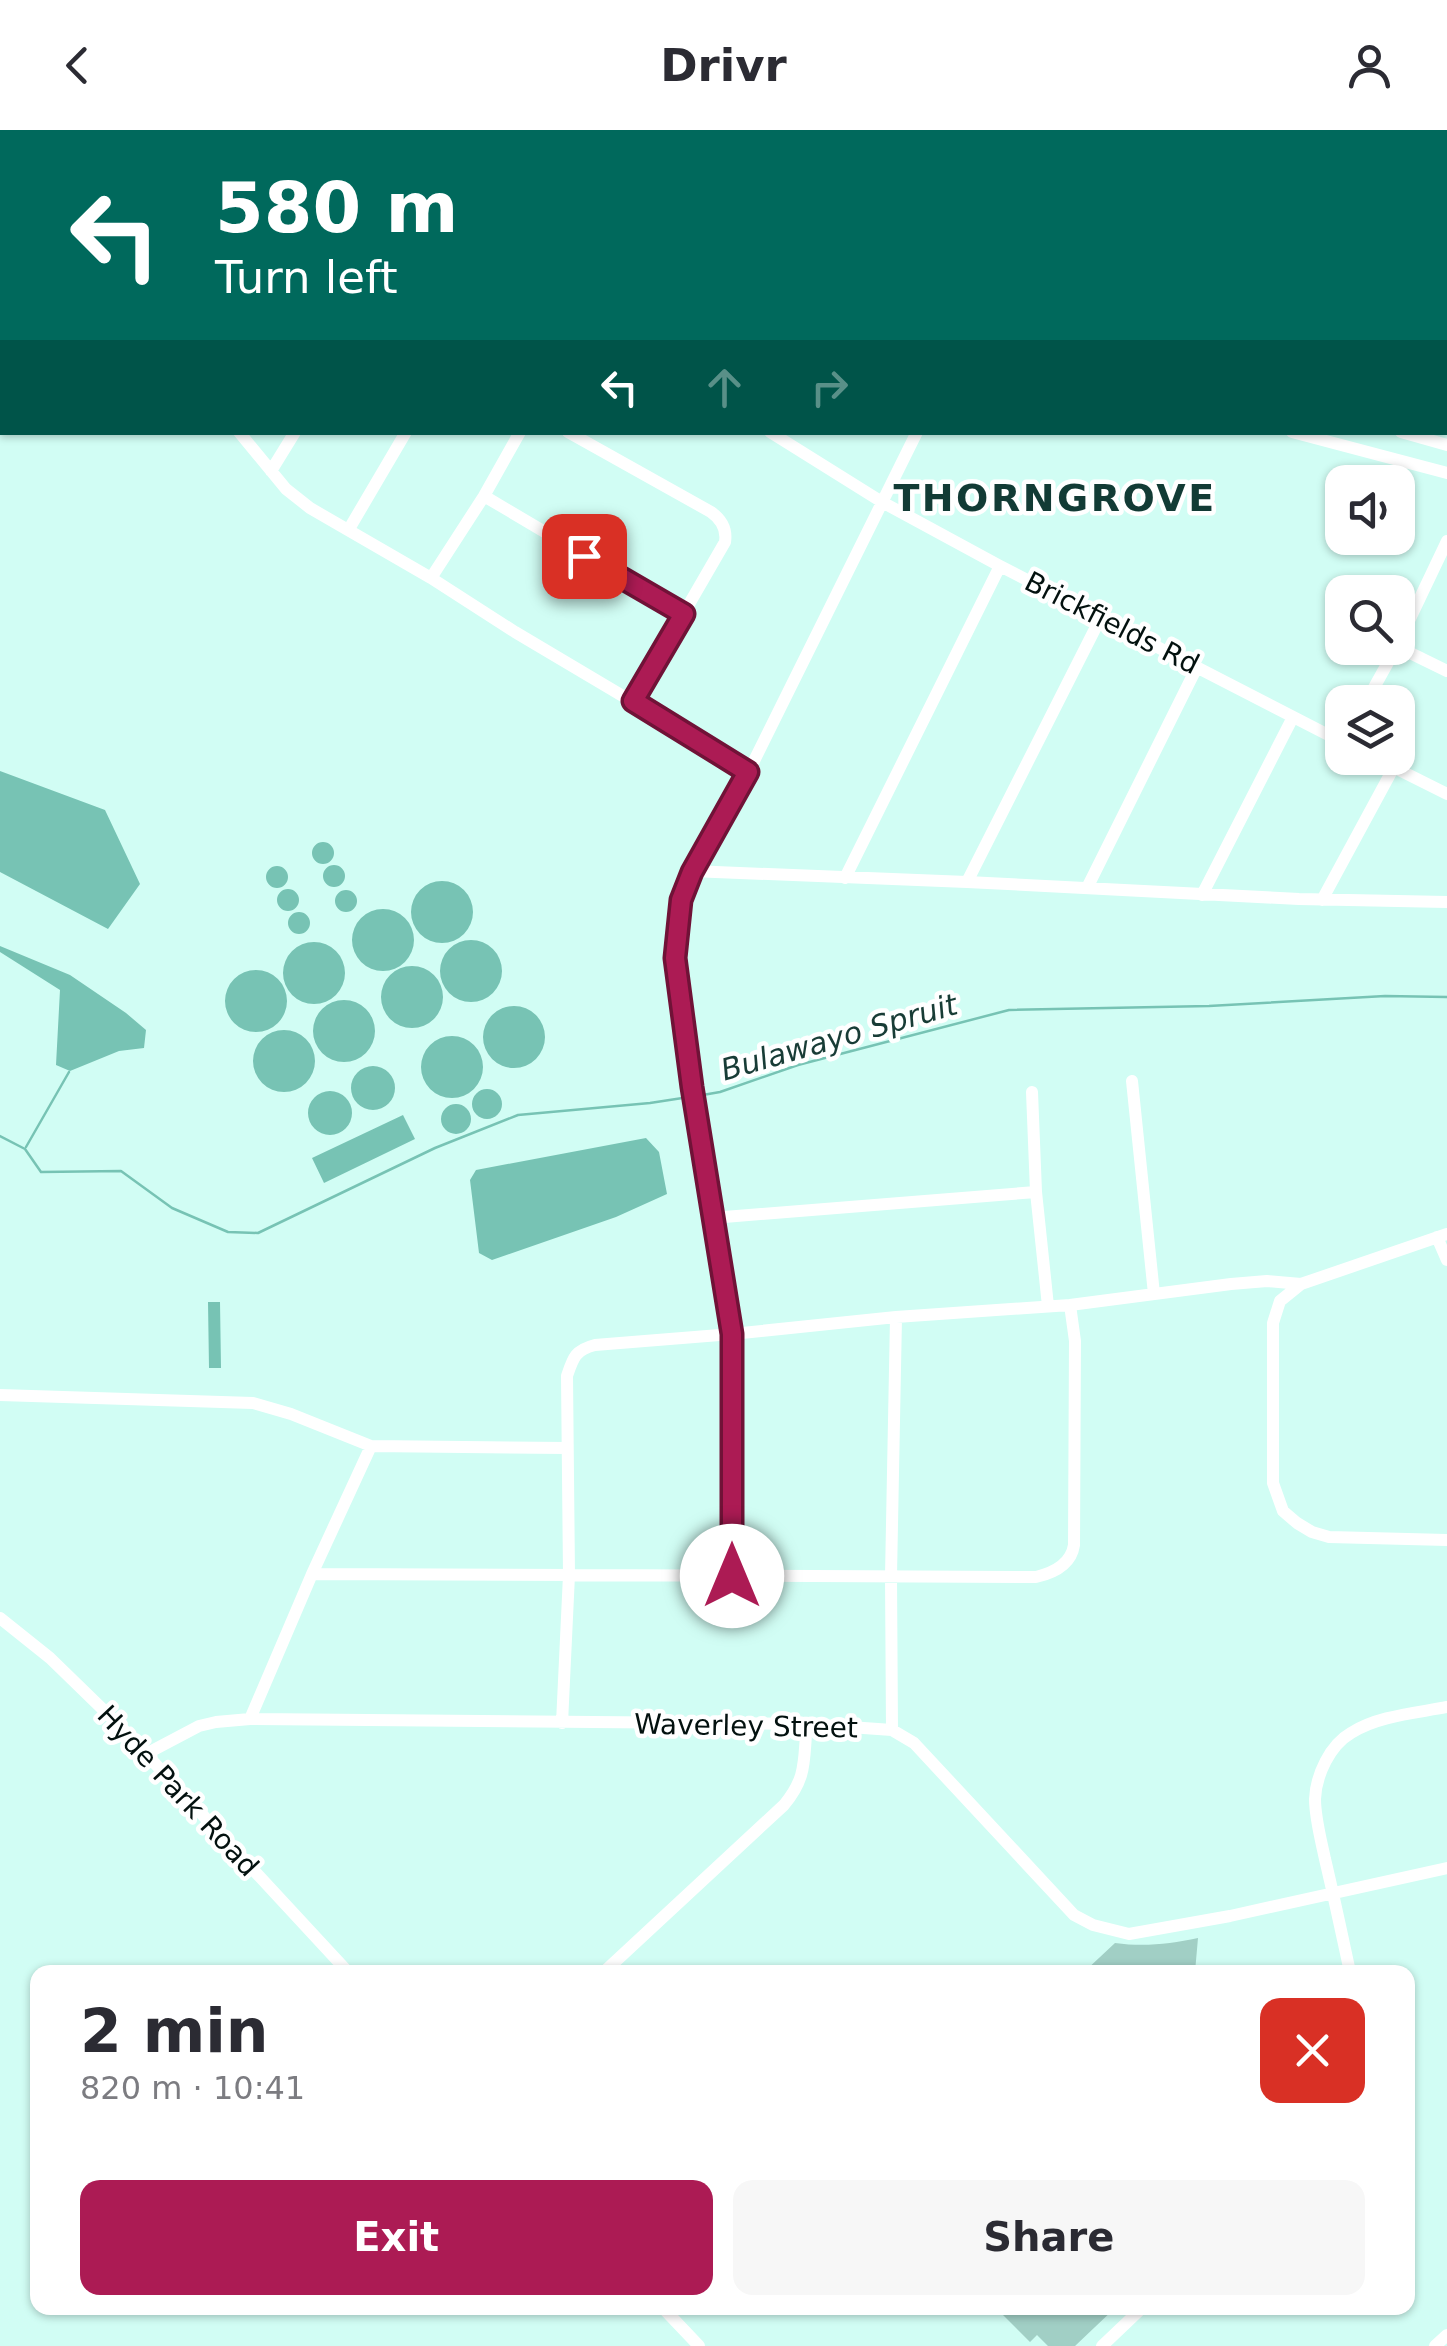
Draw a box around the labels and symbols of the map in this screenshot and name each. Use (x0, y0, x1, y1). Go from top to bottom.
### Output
district label: THORNGROVE (893, 476, 1217, 520)
pin (542, 514, 627, 599)
street label: Brickfields Rd (1019, 565, 1205, 681)
water label: Bulawayo Spruit (717, 986, 962, 1088)
position arrow (680, 1524, 784, 1628)
street label: Hyde Park Road (91, 1699, 265, 1883)
street label: Waverley Street (634, 1708, 858, 1744)

